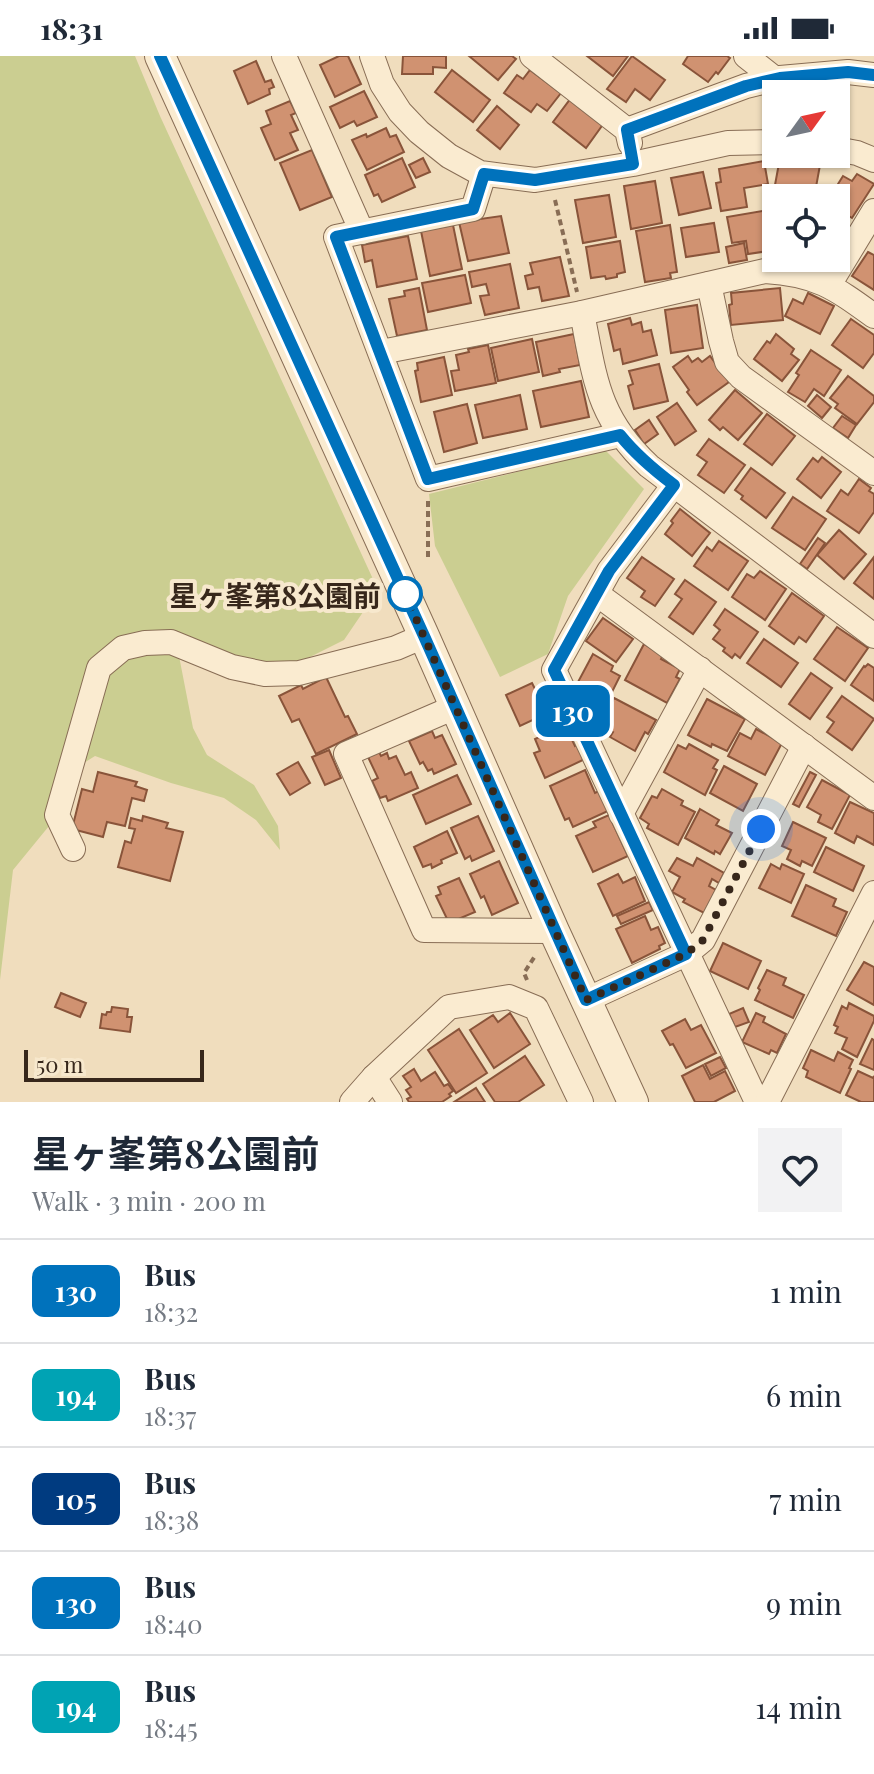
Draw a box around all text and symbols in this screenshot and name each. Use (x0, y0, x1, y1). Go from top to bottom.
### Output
text: 18:31 (40, 8, 103, 48)
north arrow (762, 80, 850, 168)
map controls (762, 80, 850, 272)
button: locate (762, 184, 850, 272)
place label: 星ヶ峯第8公園前 (169, 576, 381, 613)
marker: 星ヶ峯第8公園前 (388, 577, 422, 611)
line badge: 130 (527, 685, 619, 737)
text: 130 (552, 692, 594, 729)
your location (741, 809, 781, 849)
scale bar (24, 1046, 204, 1082)
text: 50 m (36, 1049, 83, 1079)
text: 星ヶ峯第8公園前 (32, 1127, 319, 1178)
button: heart (758, 1128, 842, 1212)
text: Walk · 3 min · 200 m (32, 1183, 266, 1218)
text: Bus (144, 1254, 196, 1294)
text: 1 min (770, 1271, 842, 1311)
text: 130 (55, 1272, 97, 1309)
text: 18:32 (144, 1294, 198, 1329)
text: Bus (144, 1358, 196, 1398)
text: 6 min (766, 1375, 842, 1415)
text: 194 (56, 1376, 97, 1413)
text: 18:37 (144, 1398, 196, 1433)
text: Bus (144, 1462, 196, 1502)
text: 7 min (769, 1479, 842, 1519)
text: 105 (55, 1480, 97, 1517)
text: 18:38 (144, 1502, 199, 1537)
text: Bus (144, 1566, 196, 1606)
text: 9 min (766, 1583, 842, 1623)
text: 130 (55, 1584, 97, 1621)
text: 18:40 (144, 1606, 203, 1641)
text: Bus (144, 1670, 196, 1710)
text: 14 min (755, 1687, 842, 1727)
text: 194 (56, 1688, 97, 1725)
text: 18:45 (144, 1710, 198, 1745)

